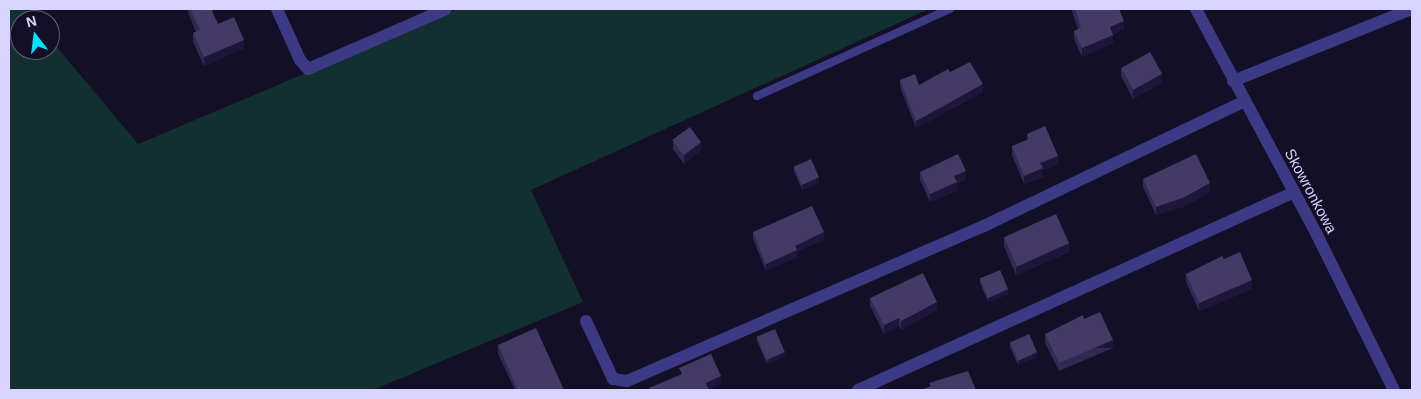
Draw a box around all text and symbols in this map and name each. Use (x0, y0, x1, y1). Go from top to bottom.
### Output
north arrow (10, 10, 60, 60)
text: N (24, 12, 38, 31)
street label: Skowronkowa (1281, 146, 1341, 236)

